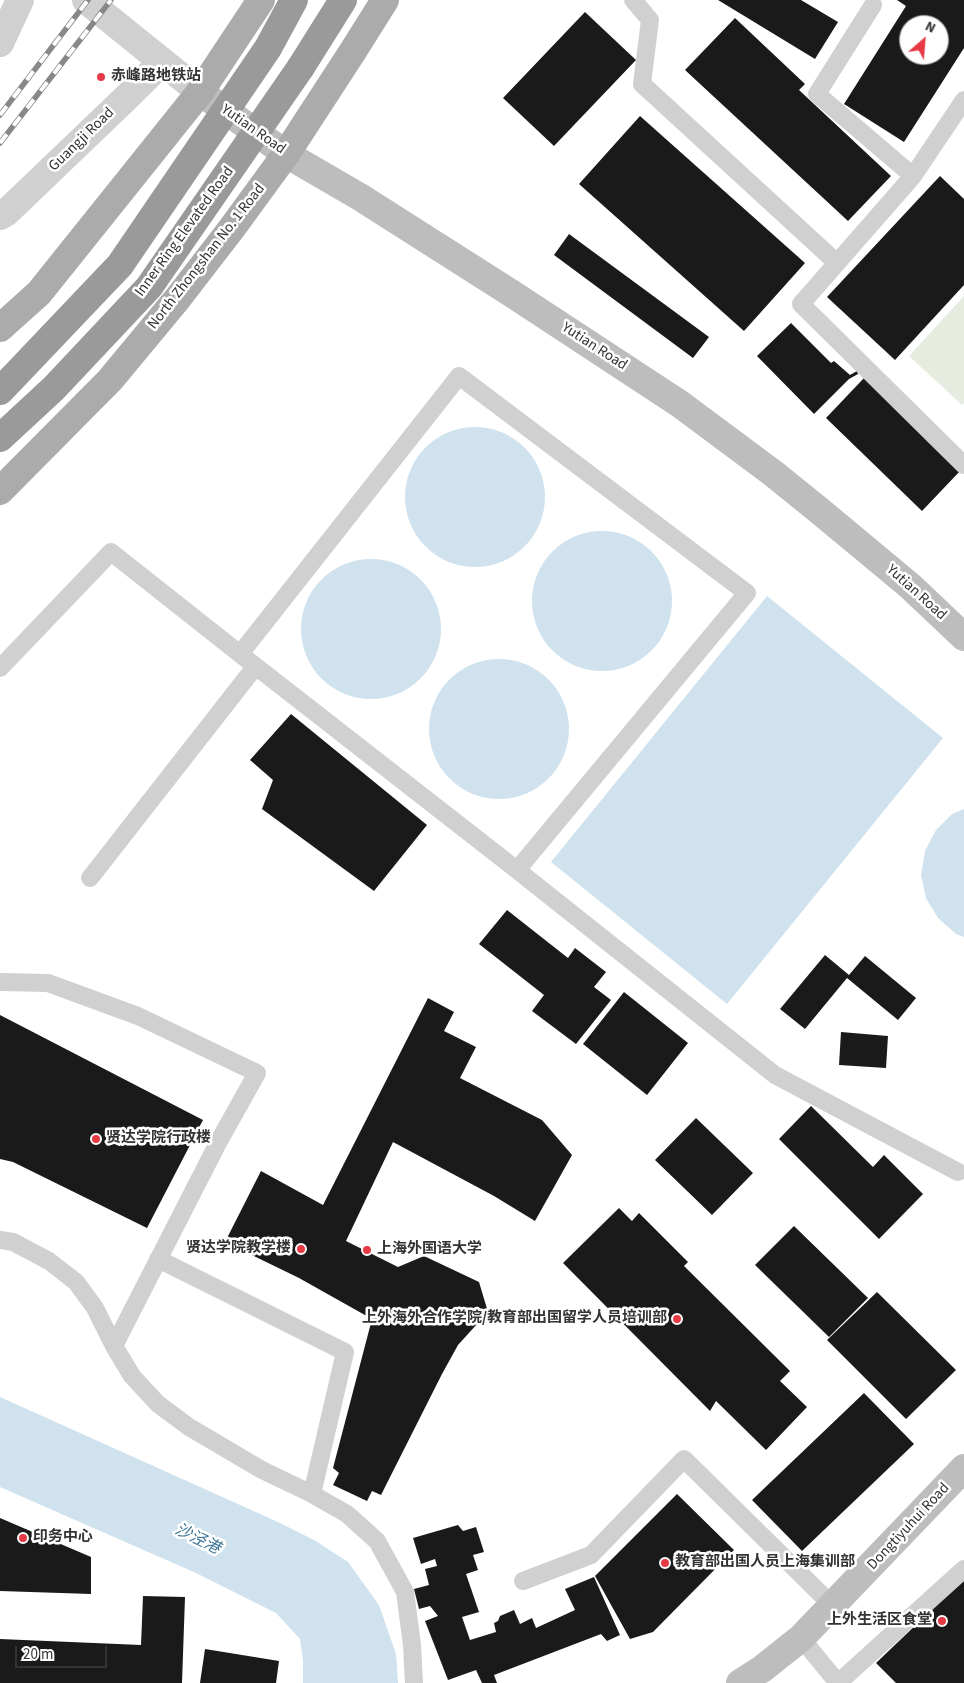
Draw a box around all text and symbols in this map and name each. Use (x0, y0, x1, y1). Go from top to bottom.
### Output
north arrow (899, 15, 949, 65)
text: N (922, 17, 939, 39)
place label: 赤峰路地铁站 (111, 68, 201, 86)
marker: 赤峰路地铁站 (95, 71, 107, 83)
street label: Yutian Road (217, 101, 289, 159)
street label: Guangji Road (46, 104, 118, 176)
street label: Inner Ring Elevated Road (132, 164, 238, 300)
street label: North Zhongshan No. 1 Road (145, 181, 269, 333)
street label: Yutian Road (558, 319, 630, 375)
street label: Yutian Road (882, 561, 950, 625)
place label: 贤达学院行政楼 (106, 1130, 211, 1148)
marker: 贤达学院行政楼 (90, 1133, 102, 1145)
place label: 贤达学院教学楼 (186, 1240, 291, 1258)
place label: 上海外国语大学 (377, 1241, 482, 1259)
marker: 贤达学院教学楼 (295, 1243, 307, 1255)
marker: 上海外国语大学 (361, 1244, 373, 1256)
place label: 上外海外合作学院/教育部出国留学人员培训部 (362, 1310, 667, 1328)
marker: 上外海外合作学院/教育部出国留学人员培训部 (671, 1313, 683, 1325)
street label: Dongtiyuhui Road (864, 1480, 954, 1574)
water label: 沙泾港 (171, 1521, 223, 1559)
place label: 印务中心 (33, 1529, 93, 1547)
marker: 印务中心 (17, 1532, 29, 1544)
place label: 教育部出国人员上海集训部 (675, 1554, 855, 1572)
marker: 教育部出国人员上海集训部 (659, 1557, 671, 1569)
place label: 上外生活区食堂 (827, 1612, 932, 1630)
marker: 上外生活区食堂 (936, 1615, 948, 1627)
scale bar (18, 1636, 110, 1668)
text: 20 m (23, 1644, 53, 1665)

